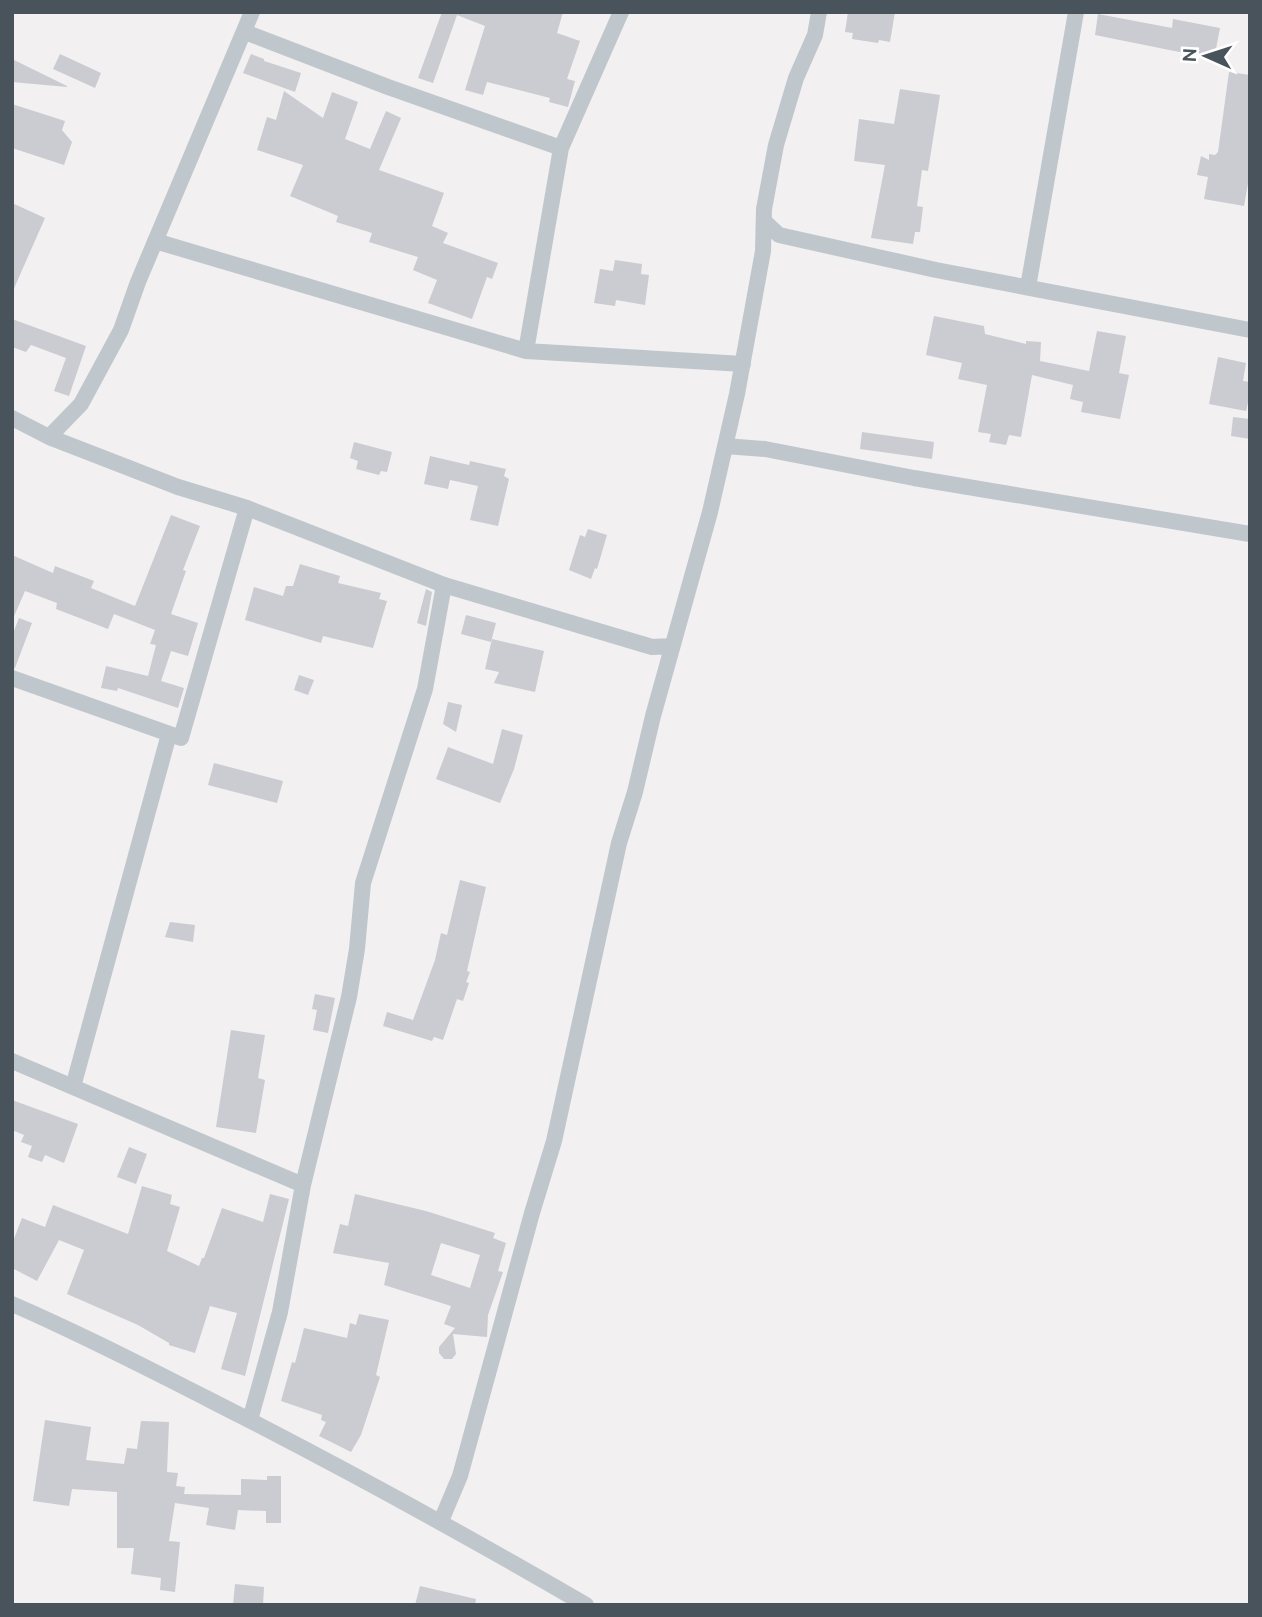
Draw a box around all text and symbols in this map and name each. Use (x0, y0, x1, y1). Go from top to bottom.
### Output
north arrow (1171, 21, 1241, 91)
text: N (1178, 47, 1200, 63)

